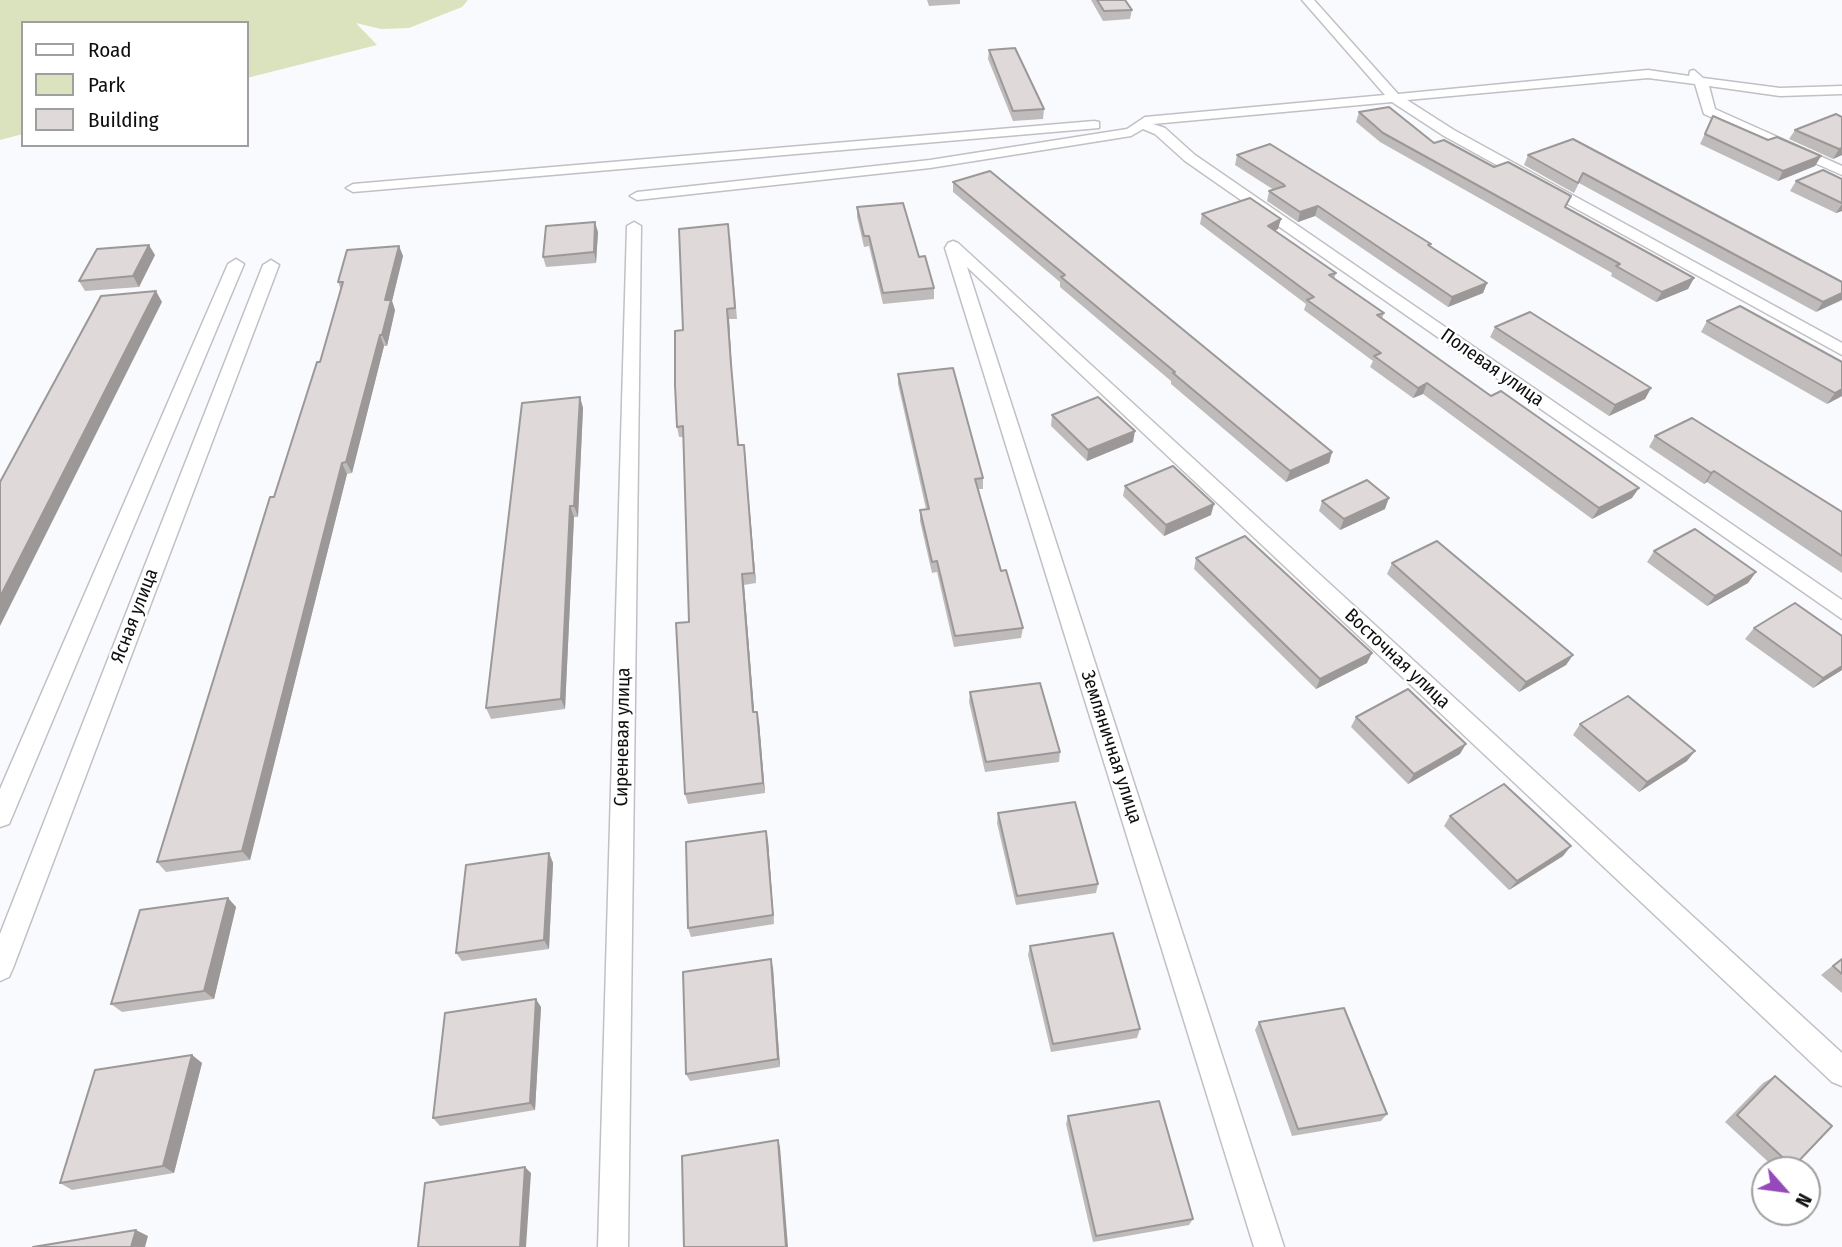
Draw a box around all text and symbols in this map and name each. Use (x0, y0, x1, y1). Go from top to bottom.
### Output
legend (21, 21, 248, 147)
text: Road (88, 37, 132, 63)
text: Park (88, 72, 125, 98)
text: Building (88, 107, 159, 133)
street label: Полевая улица (1436, 324, 1548, 412)
street label: Ясная улица (107, 565, 163, 667)
street label: Восточная улица (1339, 604, 1455, 714)
street label: Сиреневая улица (610, 667, 636, 807)
street label: Земляничная улица (1075, 667, 1147, 827)
north arrow (1751, 1156, 1821, 1226)
text: N (1790, 1190, 1816, 1211)

